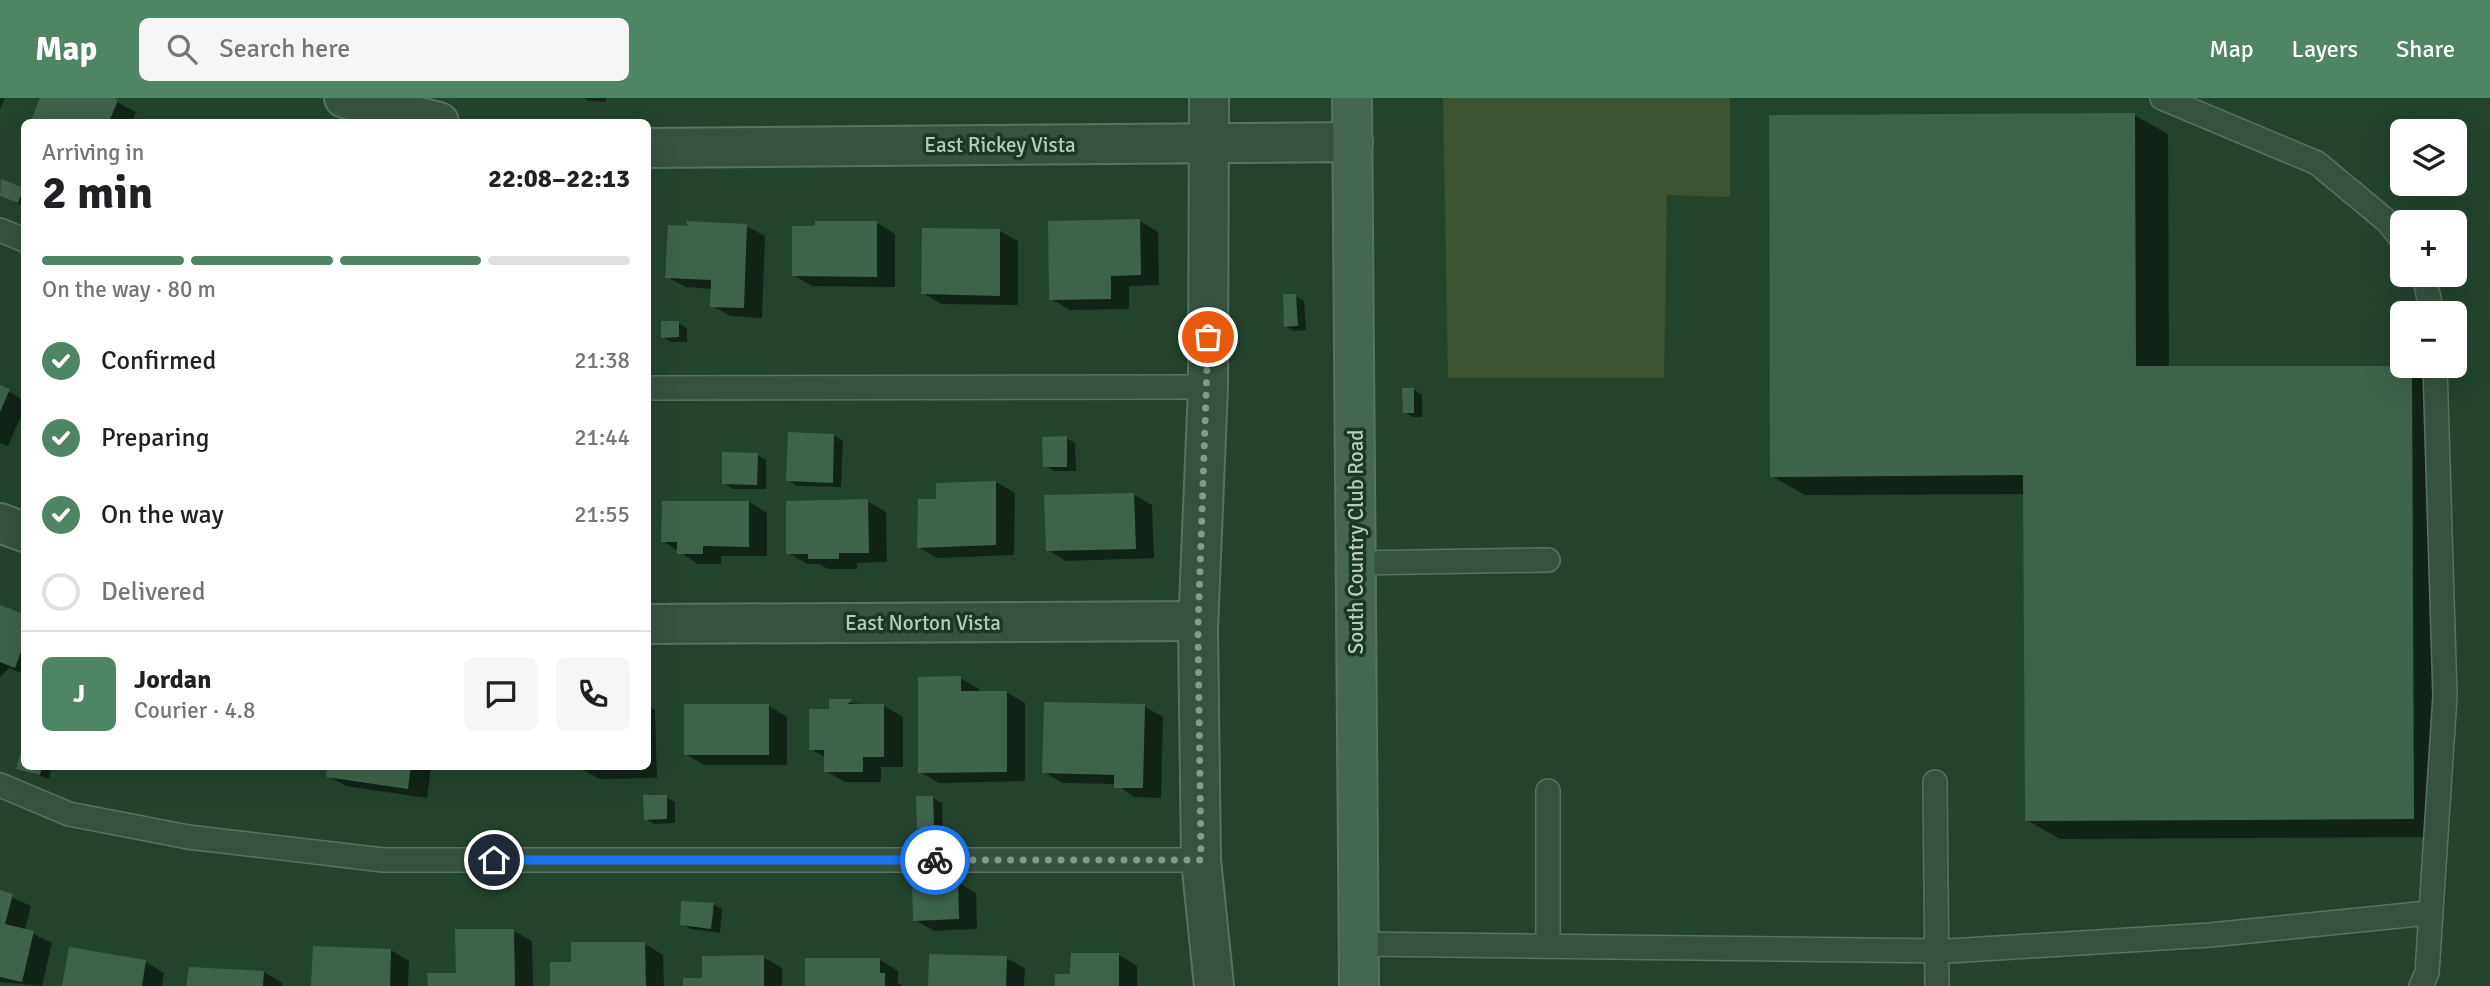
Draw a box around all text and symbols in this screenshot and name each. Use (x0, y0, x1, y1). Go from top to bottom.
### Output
search box (139, 18, 629, 81)
text: Map (35, 29, 97, 70)
icon: search (163, 30, 201, 68)
text: Search here (219, 33, 350, 65)
text: Map (2209, 34, 2254, 64)
text: Layers (2292, 34, 2358, 64)
text: Share (2396, 34, 2455, 64)
map controls (2390, 119, 2467, 378)
button: layers (2390, 119, 2467, 196)
street label: East Rickey Vista (924, 132, 1076, 158)
text: Arriving in (42, 138, 144, 167)
text: 22:08–22:13 (488, 163, 630, 195)
text: 2 min (42, 165, 153, 221)
button: + (2390, 210, 2467, 287)
text: On the way · 80 m (42, 275, 216, 304)
button: − (2390, 301, 2467, 378)
pin (1178, 307, 1238, 367)
icon: bag (1189, 318, 1227, 356)
icon: check (42, 342, 80, 380)
text: Confirmed (101, 345, 216, 377)
text: 21:38 (574, 346, 630, 375)
icon: check (42, 419, 80, 457)
text: Preparing (101, 422, 209, 454)
text: 21:44 (574, 423, 630, 452)
street label: South Country Club Road (1343, 430, 1369, 654)
icon: check (42, 496, 80, 534)
text: On the way (101, 499, 224, 531)
text: 21:55 (574, 500, 630, 529)
text: Delivered (101, 576, 206, 608)
street label: East Norton Vista (845, 610, 1001, 636)
button: chat (464, 657, 538, 731)
button: phone (556, 657, 630, 731)
text: Jordan (134, 664, 211, 696)
text: J (73, 678, 85, 710)
text: Courier · 4.8 (134, 696, 255, 725)
courier (900, 825, 970, 895)
pin (464, 830, 524, 890)
icon: home (475, 841, 513, 879)
icon: bike (916, 841, 954, 879)

